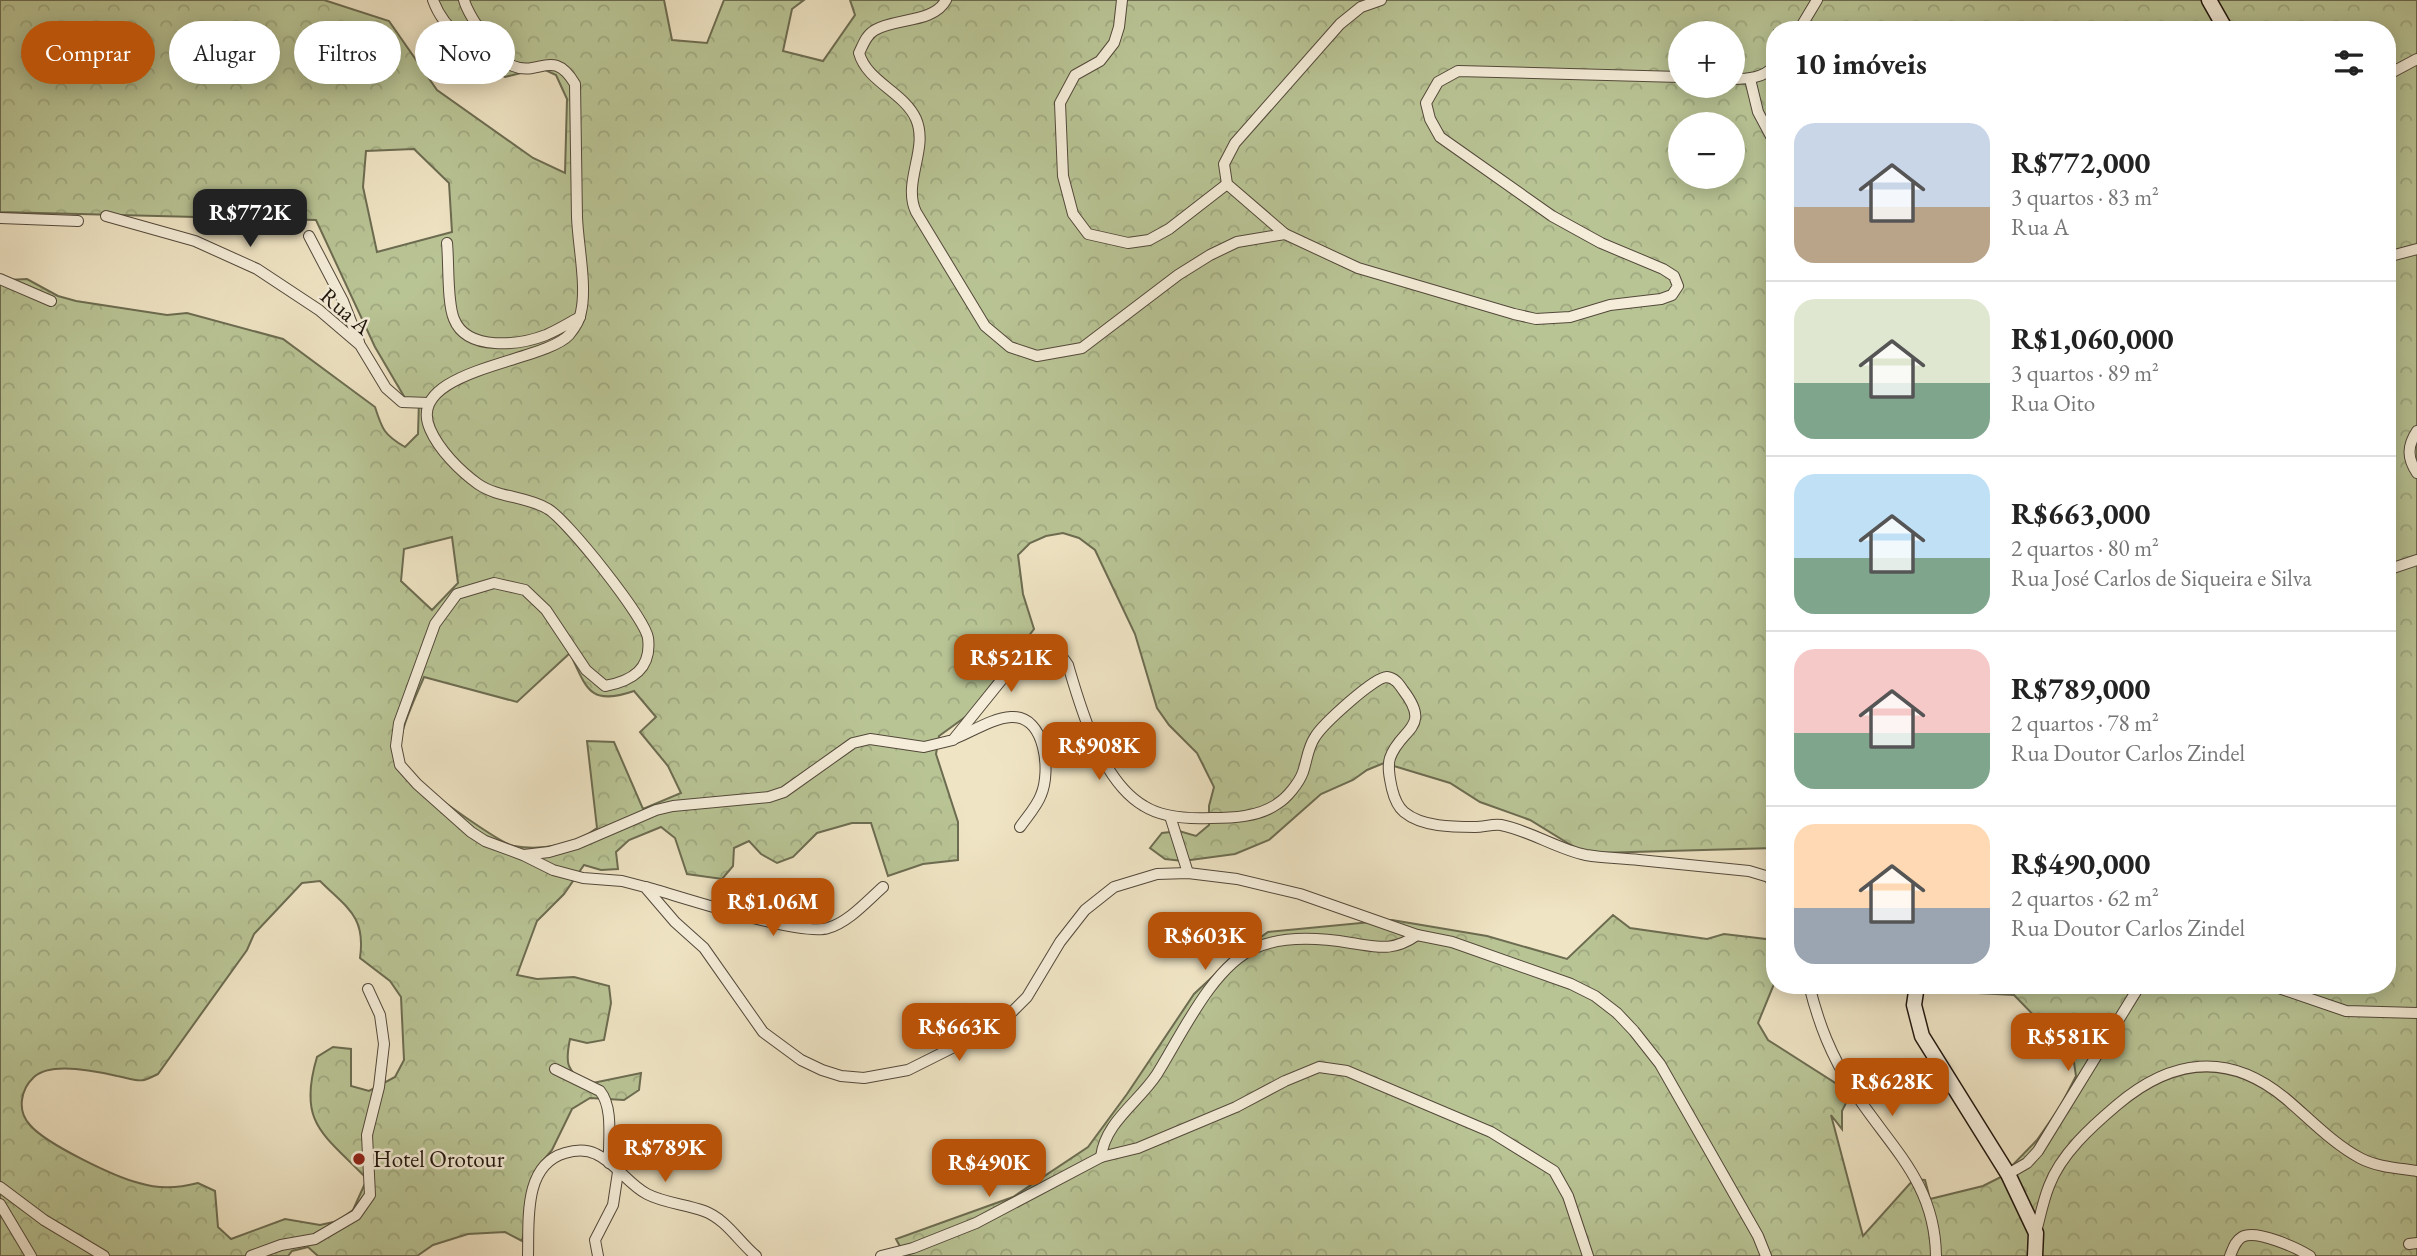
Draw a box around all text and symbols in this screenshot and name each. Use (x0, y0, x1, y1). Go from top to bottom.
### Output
chip: Comprar (21, 21, 155, 84)
chip: Alugar (169, 21, 280, 84)
chip: Filtros (294, 21, 401, 84)
chip: Novo (415, 21, 515, 84)
map controls (1668, 21, 1745, 189)
button: + (1668, 21, 1745, 98)
text: 10 imóveis (1794, 44, 1927, 83)
icon: filters (2330, 44, 2368, 82)
button: − (1668, 112, 1745, 189)
text: R$772,000 (2011, 143, 2150, 182)
icon: home (1850, 151, 1934, 235)
text: 3 quartos · 83 m² (2011, 182, 2159, 212)
pin: R$772K (193, 190, 307, 249)
text: R$772K (209, 197, 291, 227)
text: Rua A (2011, 212, 2069, 242)
street label: Rua A (314, 281, 379, 342)
text: R$1,060,000 (2011, 319, 2174, 358)
icon: home (1850, 327, 1934, 411)
text: 3 quartos · 89 m² (2011, 358, 2159, 388)
text: Rua Oito (2011, 388, 2095, 418)
text: R$663,000 (2011, 494, 2150, 533)
icon: home (1850, 502, 1934, 586)
text: 2 quartos · 80 m² (2011, 533, 2159, 563)
text: Rua José Carlos de Siqueira e Silva (2011, 563, 2312, 593)
pin: R$521K (954, 634, 1068, 694)
text: R$521K (970, 642, 1052, 672)
text: R$789,000 (2011, 669, 2150, 708)
icon: home (1850, 677, 1934, 761)
text: 2 quartos · 78 m² (2011, 708, 2159, 738)
pin: R$908K (1042, 722, 1156, 782)
text: R$908K (1058, 730, 1140, 760)
text: Rua Doutor Carlos Zindel (2011, 738, 2245, 768)
text: R$490,000 (2011, 844, 2150, 883)
icon: home (1850, 852, 1934, 936)
pin: R$1.06M (708, 878, 838, 938)
text: 2 quartos · 62 m² (2011, 883, 2159, 913)
text: R$1.06M (727, 886, 819, 916)
pin: R$603K (1148, 912, 1262, 972)
text: Rua Doutor Carlos Zindel (2011, 913, 2245, 943)
text: R$603K (1164, 920, 1246, 950)
pin: R$663K (902, 1004, 1016, 1063)
text: R$663K (918, 1011, 1000, 1041)
pin: R$581K (2011, 1014, 2125, 1073)
text: R$581K (2027, 1021, 2109, 1051)
pin: R$628K (1835, 1058, 1949, 1118)
text: R$628K (1851, 1066, 1933, 1096)
pin: R$789K (608, 1124, 722, 1184)
text: R$789K (624, 1132, 706, 1162)
pin: R$490K (932, 1140, 1046, 1199)
place label: Hotel Orotour (373, 1144, 505, 1174)
text: R$490K (948, 1147, 1030, 1177)
marker: Hotel Orotour (351, 1151, 367, 1167)

